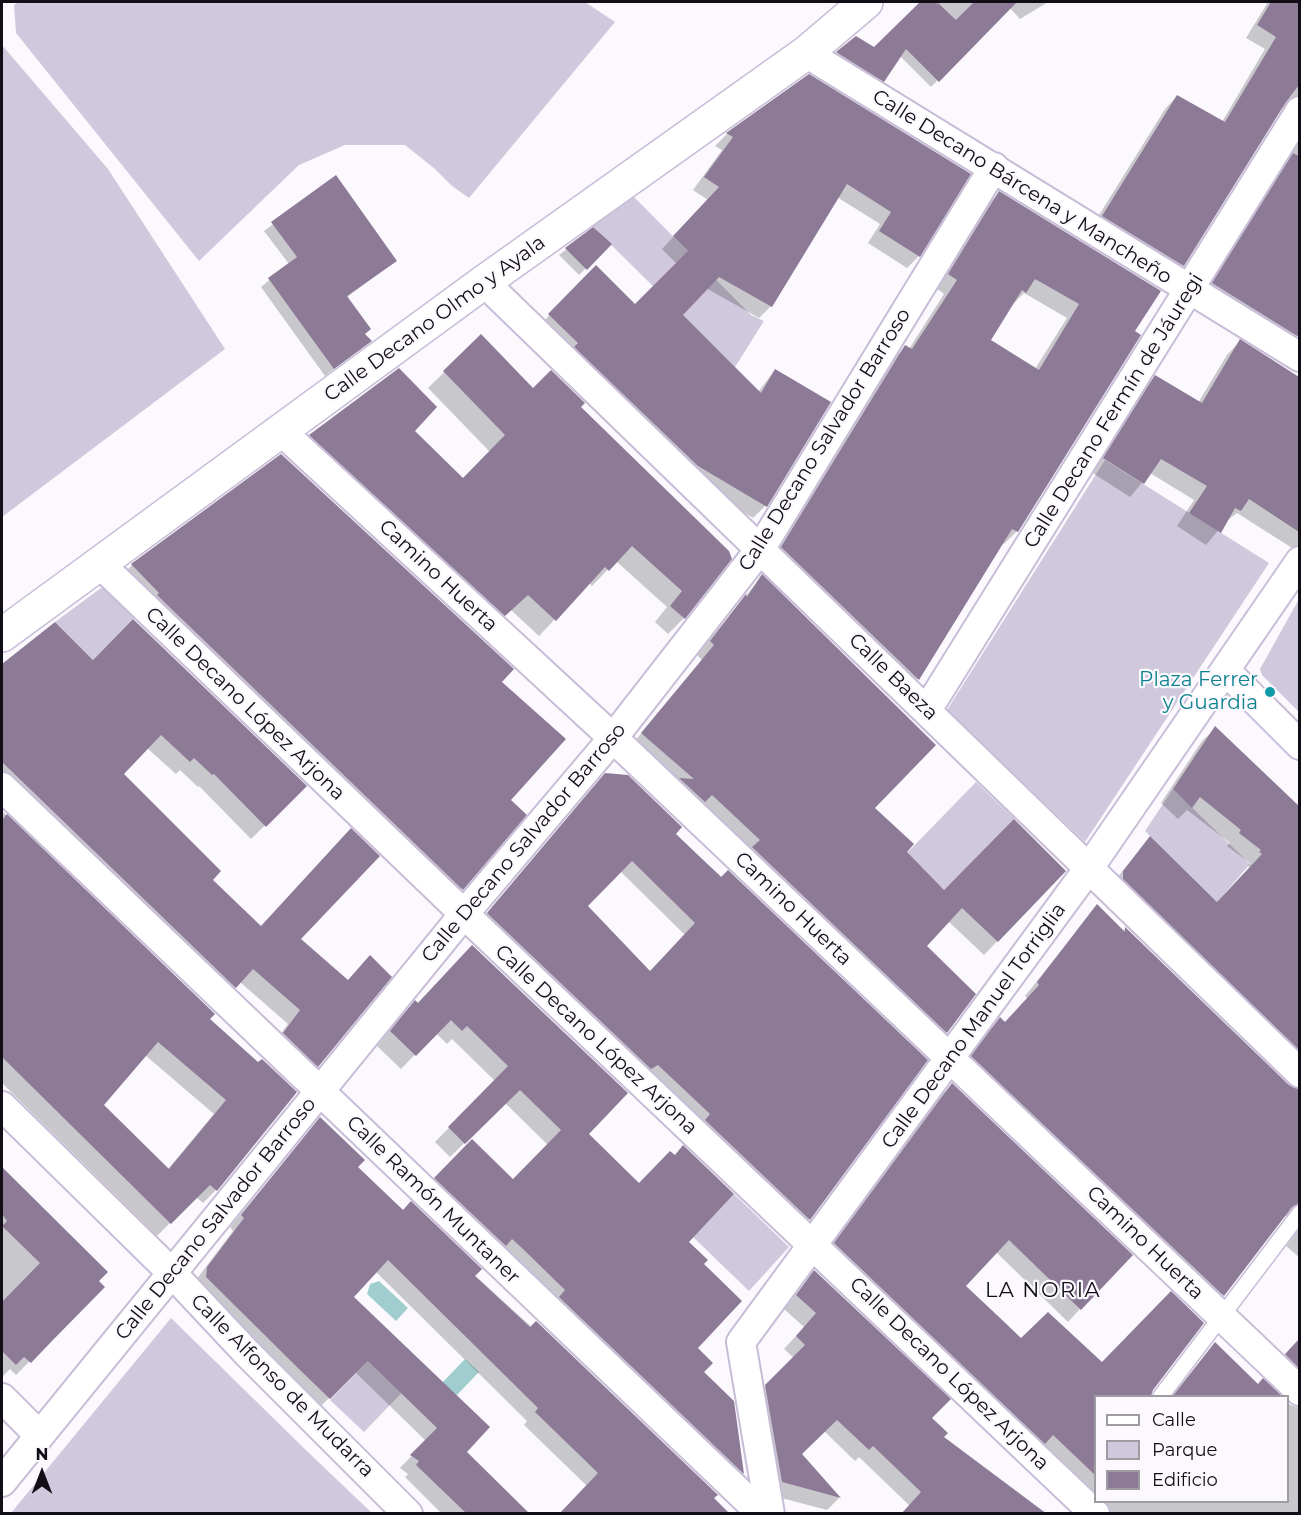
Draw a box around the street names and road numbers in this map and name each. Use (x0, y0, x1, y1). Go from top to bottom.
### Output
street label: Calle Decano Bárcena y Mancheño (868, 84, 1176, 290)
street label: Calle Decano Olmo y Ayala (320, 231, 550, 407)
street label: Calle Decano Fermín de Jáuregi (1019, 269, 1209, 553)
street label: Calle Decano Salvador Barroso (734, 304, 916, 576)
street label: Camino Huerta (374, 515, 502, 637)
street label: Calle Decano López Arjona (140, 602, 350, 806)
street label: Calle Baeza (843, 628, 943, 726)
street label: Calle Decano Salvador Barroso (417, 718, 631, 968)
street label: Camino Huerta (730, 847, 856, 971)
street label: Calle Decano Manuel Torriglia (877, 899, 1071, 1153)
street label: Calle Decano López Arjona (490, 940, 702, 1140)
street label: Calle Decano Salvador Barroso (111, 1093, 321, 1345)
street label: Calle Ramón Muntaner (341, 1111, 525, 1289)
street label: Camino Huerta (1082, 1181, 1208, 1305)
street label: Calle Decano López Arjona (844, 1272, 1054, 1476)
street label: Calle Alfonso de Mudarra (185, 1289, 379, 1483)

